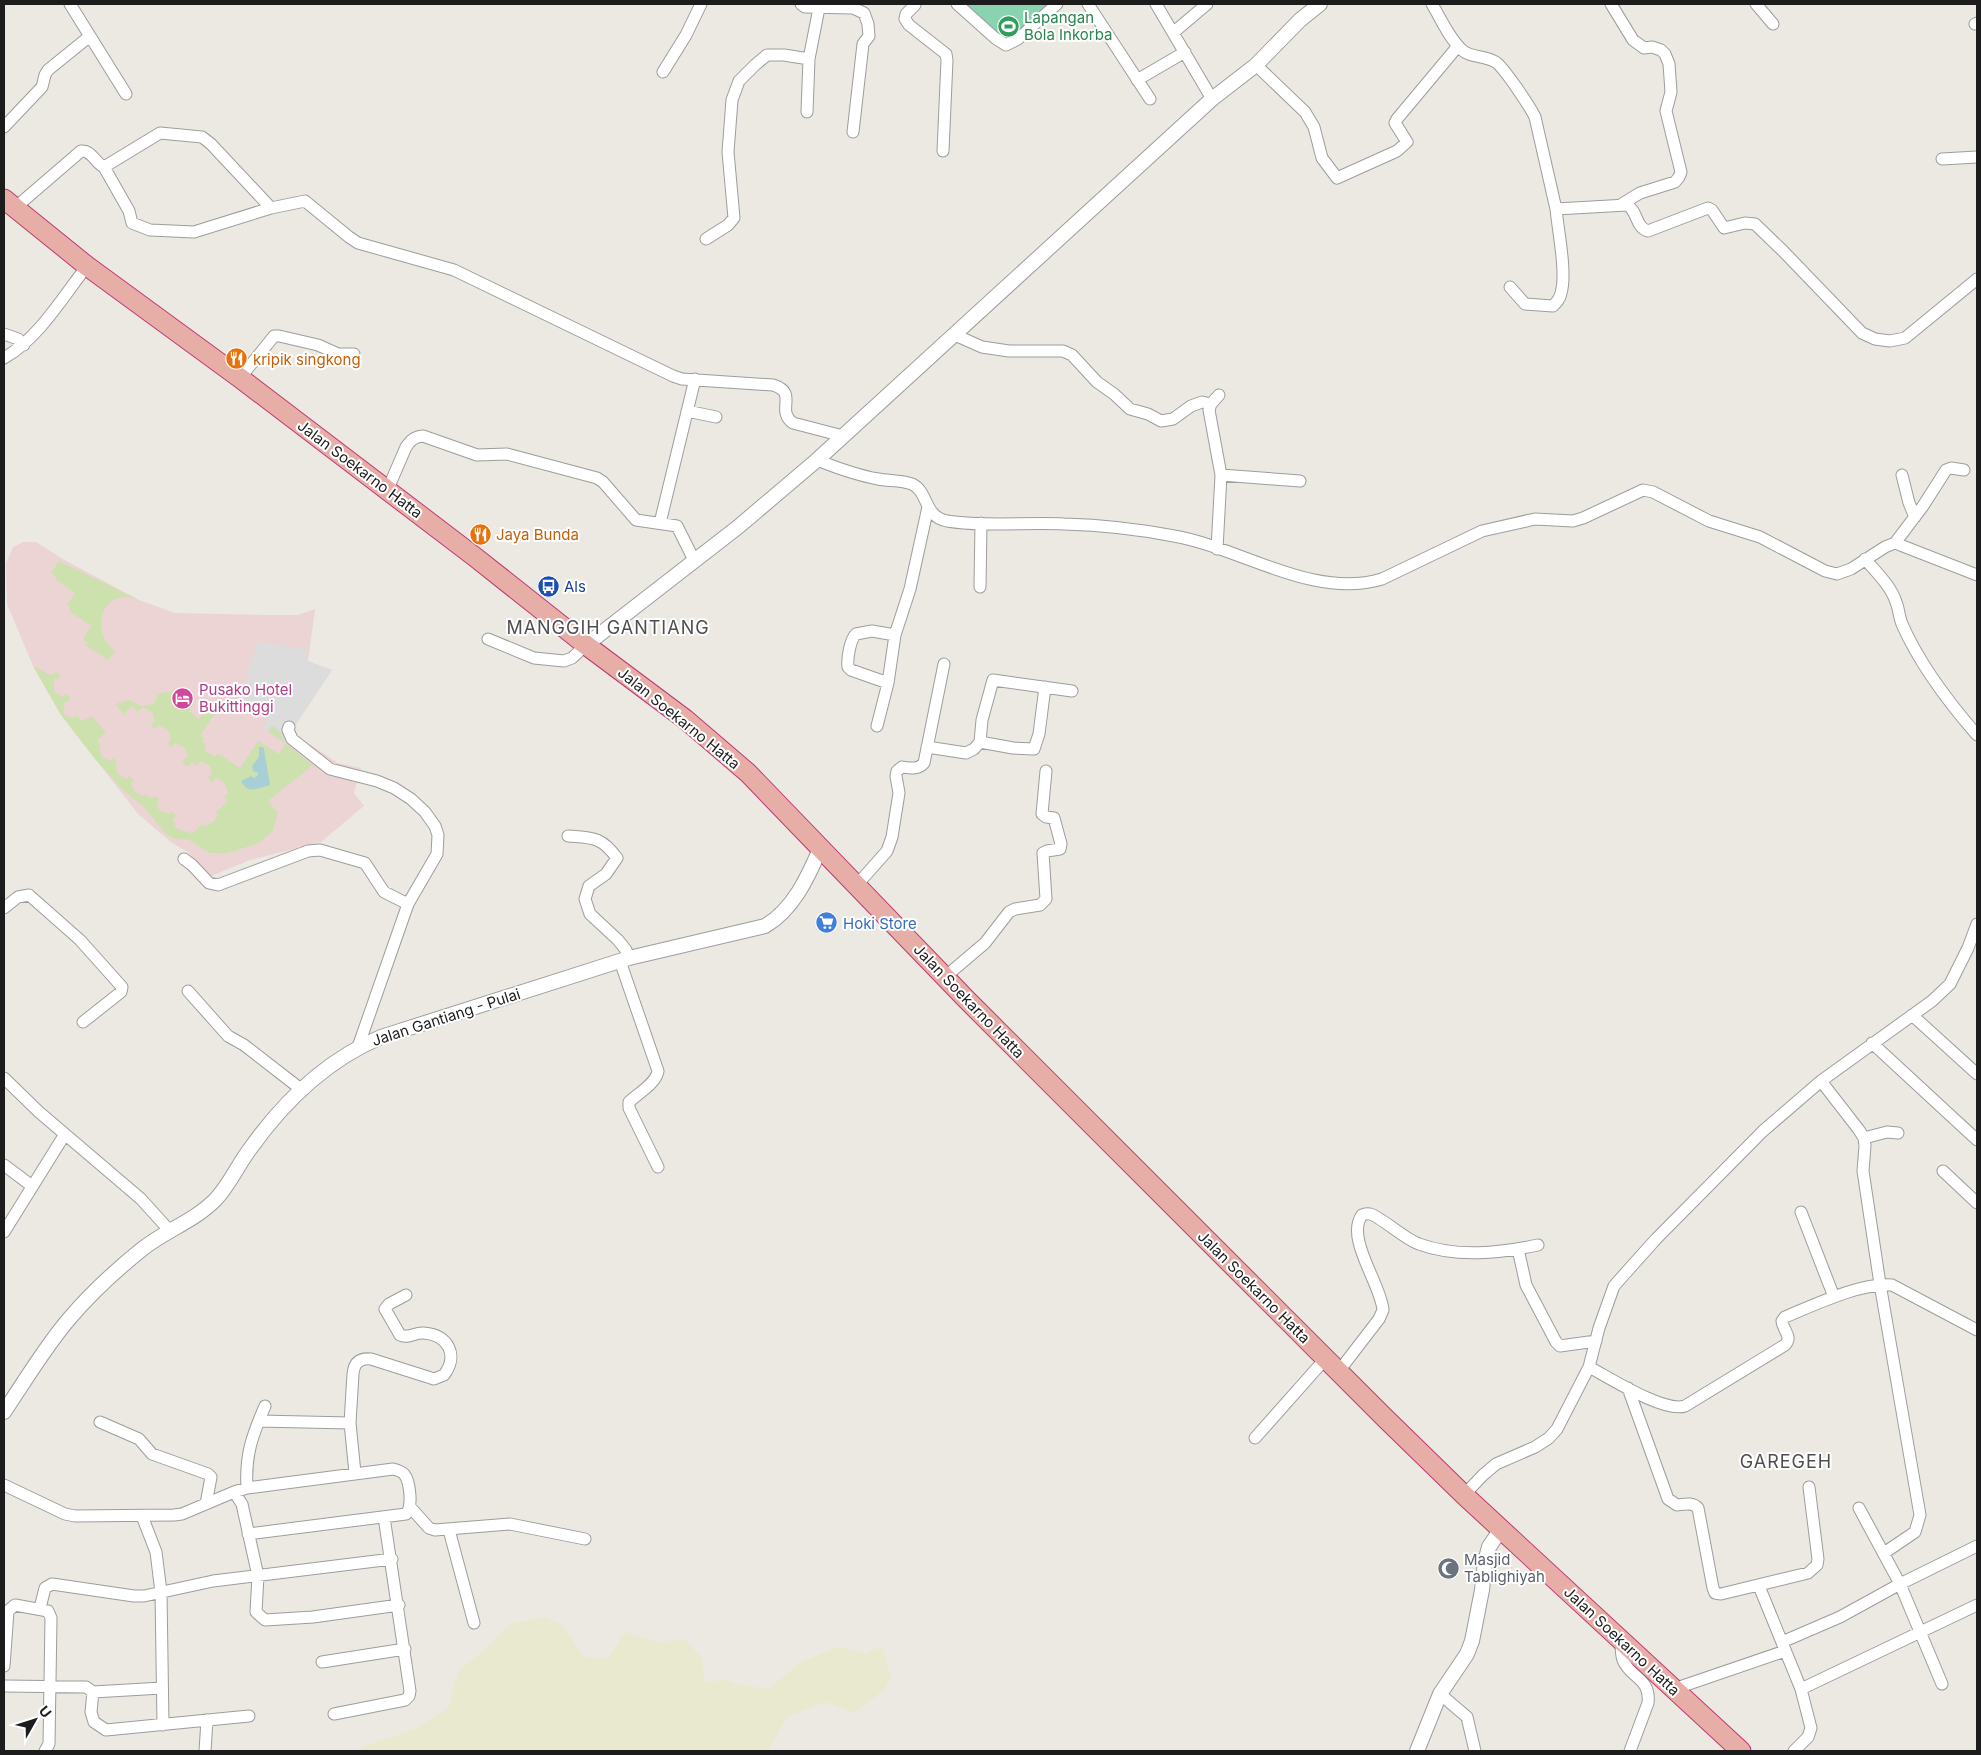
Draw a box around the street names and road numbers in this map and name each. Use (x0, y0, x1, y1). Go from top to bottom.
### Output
street label: Jalan Soekarno Hatta (294, 416, 426, 522)
street label: Jalan Soekarno Hatta (614, 663, 744, 773)
street label: Jalan Soekarno Hatta (910, 940, 1028, 1062)
street label: Jalan Gantiang - Pulai (369, 984, 523, 1050)
street label: Jalan Soekarno Hatta (1194, 1227, 1314, 1347)
street label: Jalan Soekarno Hatta (1560, 1582, 1684, 1700)

